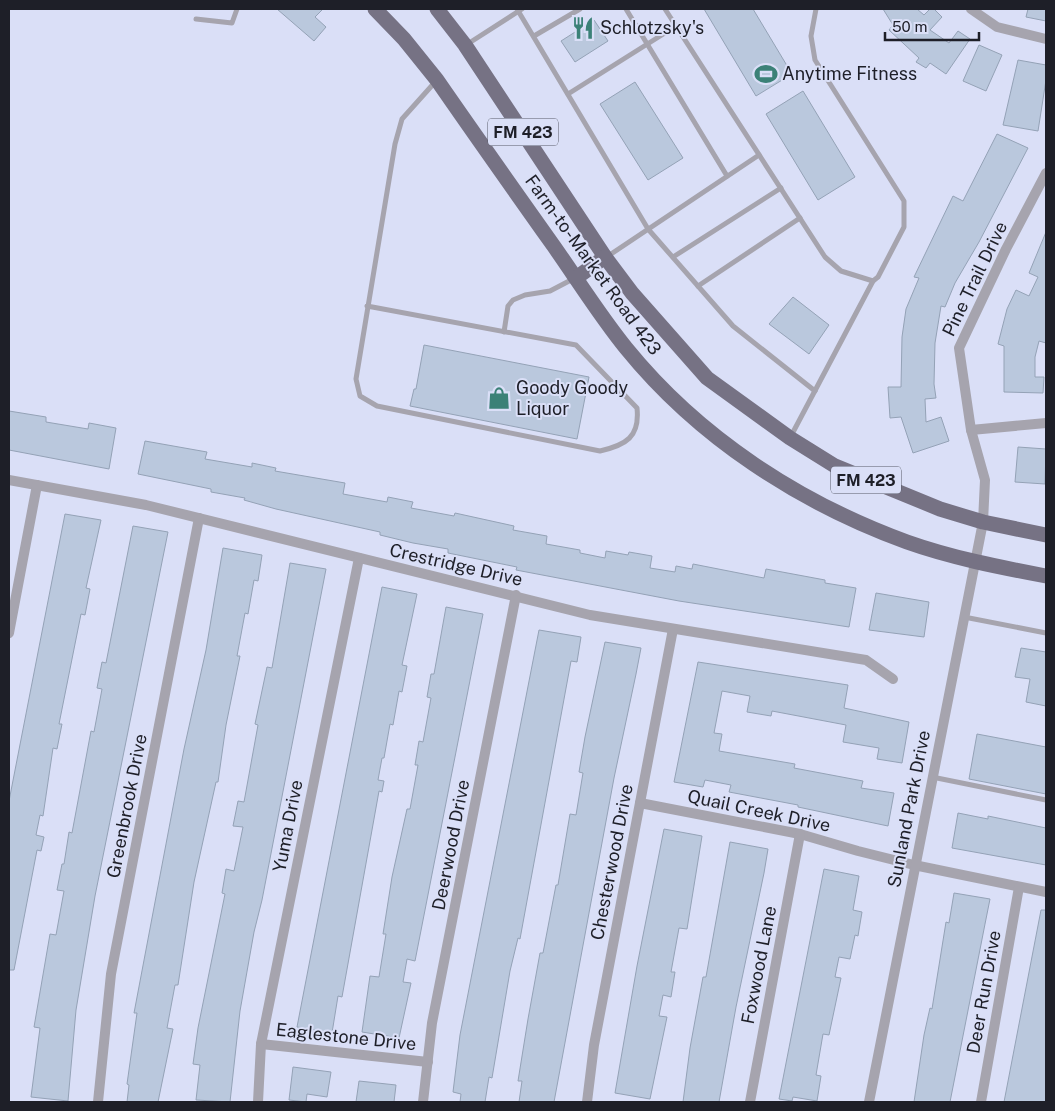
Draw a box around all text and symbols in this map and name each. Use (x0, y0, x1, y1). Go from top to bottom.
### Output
scale bar (885, 10, 979, 42)
restaurant icon: Schlotzsky's (570, 15, 596, 41)
place label: Schlotzsky's (600, 17, 704, 38)
text: 50 m (892, 18, 927, 35)
sports icon: Anytime Fitness (753, 61, 779, 87)
place label: Anytime Fitness (782, 63, 917, 84)
road number: FM 423 (488, 118, 558, 146)
street label: Farm-to-Market Road 423 (521, 171, 666, 359)
street label: Pine Trail Drive (938, 218, 1011, 340)
place label: Goody Goody Liquor (516, 377, 629, 419)
shop icon: Goody Goody Liquor (486, 385, 512, 411)
road number: FM 423 (831, 466, 901, 494)
street label: Crestridge Drive (388, 539, 525, 590)
street label: Sunland Park Drive (883, 729, 934, 889)
street label: Greenbrook Drive (102, 732, 151, 880)
street label: Yuma Drive (268, 778, 307, 874)
street label: Deerwood Drive (428, 778, 473, 912)
street label: Chesterwood Drive (586, 782, 637, 942)
street label: Quail Creek Drive (686, 785, 832, 836)
street label: Foxwood Lane (737, 904, 780, 1026)
street label: Deer Run Drive (962, 929, 1005, 1055)
street label: Eaglestone Drive (275, 1019, 417, 1054)

